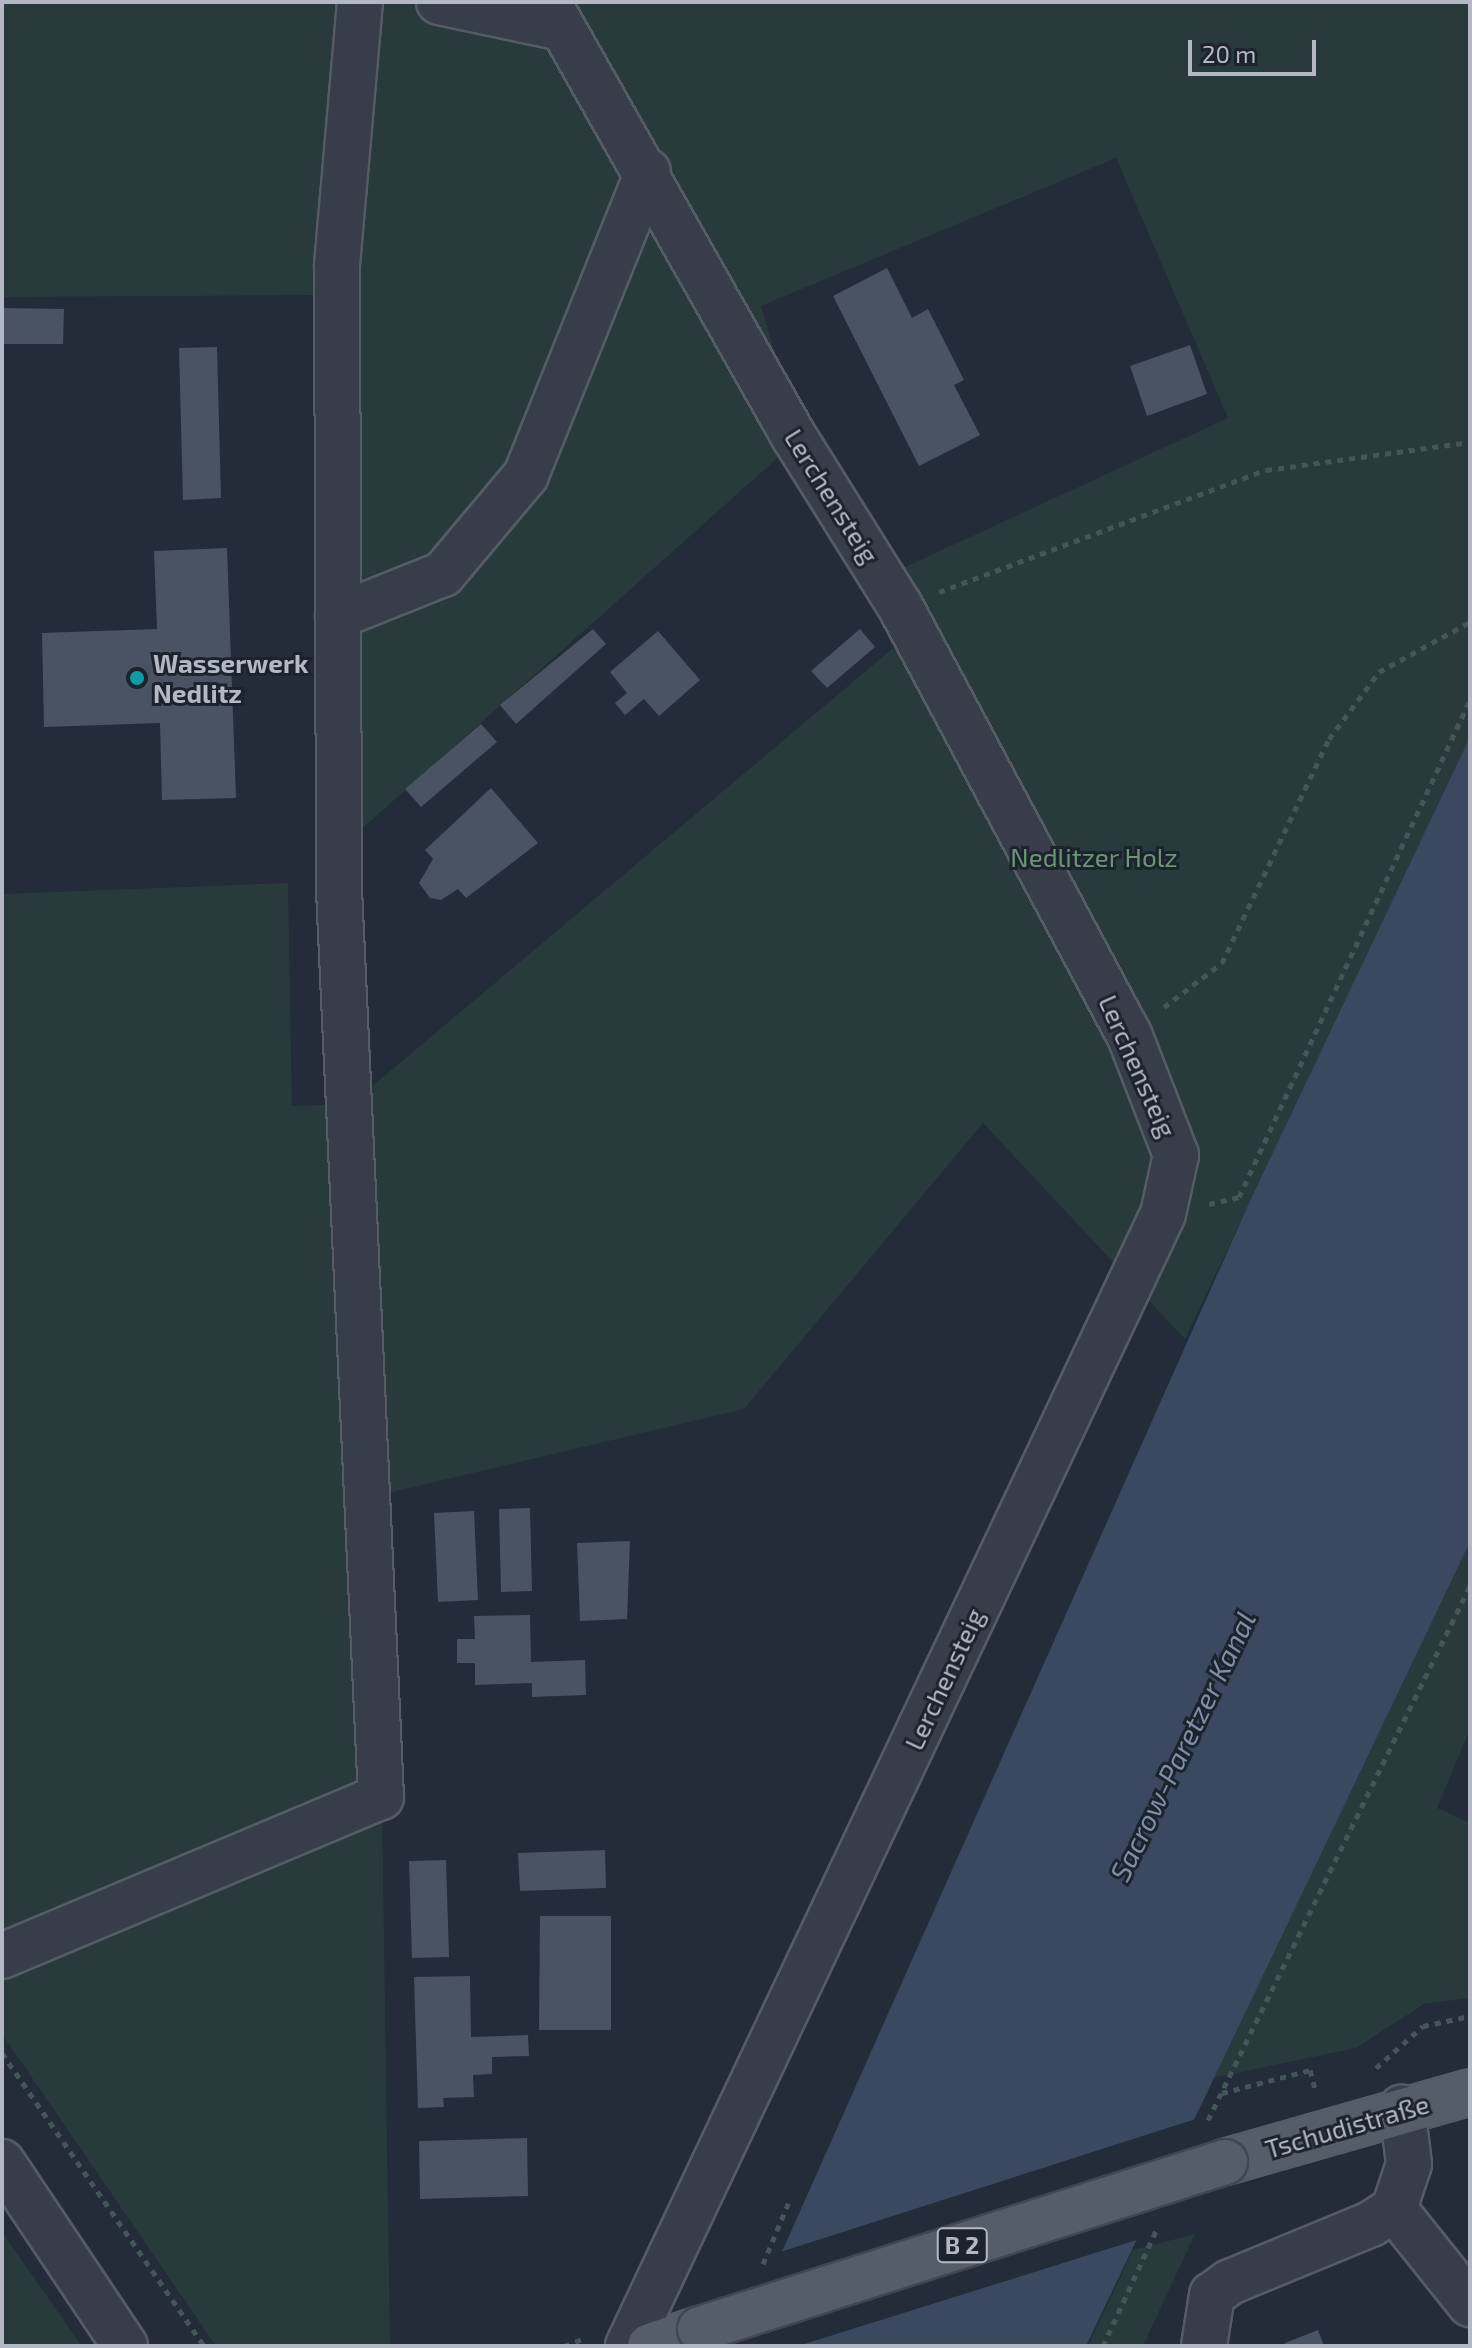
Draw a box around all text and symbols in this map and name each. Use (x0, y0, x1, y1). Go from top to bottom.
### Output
scale bar (1192, 24, 1320, 74)
text: 20 m (1202, 39, 1256, 68)
street label: Lerchensteig (778, 423, 886, 569)
place label: Wasserwerk Nedlitz (153, 647, 309, 708)
marker: Wasserwerk Nedlitz (128, 669, 146, 687)
park label: Nedlitzer Holz (1010, 841, 1178, 873)
street label: Lerchensteig (1093, 990, 1183, 1142)
street label: Lerchensteig (898, 1603, 990, 1755)
water label: Sacrow-Paretzer Kanal (1102, 1605, 1262, 1887)
street label: Tschudistraße (1261, 2088, 1433, 2164)
road number: B 2 (936, 2225, 988, 2265)

